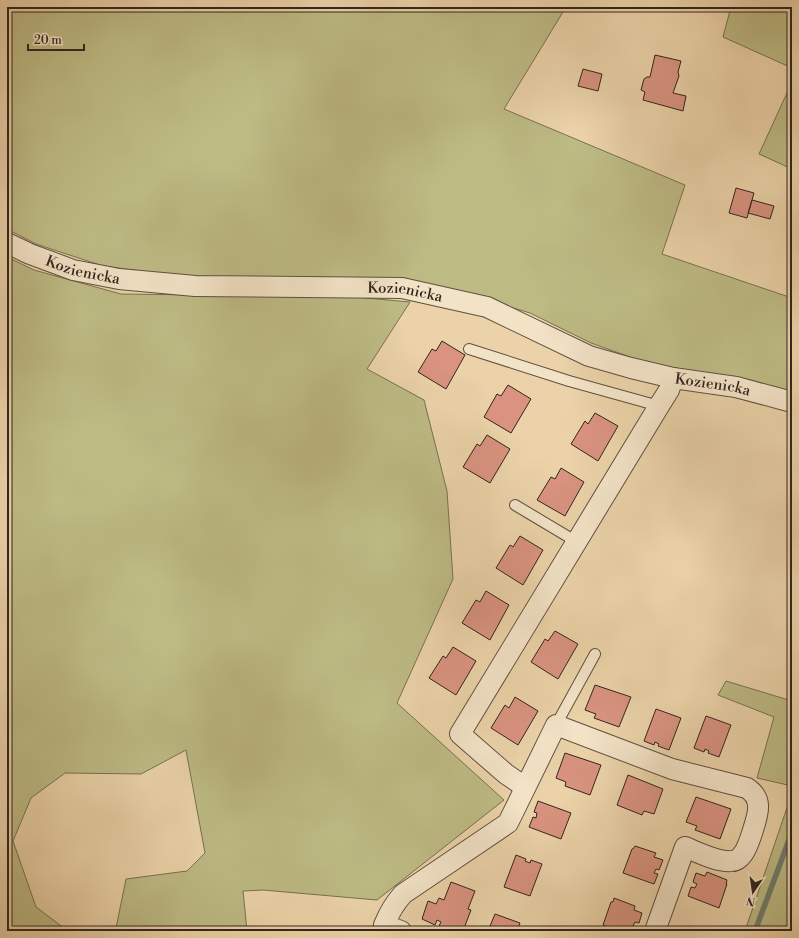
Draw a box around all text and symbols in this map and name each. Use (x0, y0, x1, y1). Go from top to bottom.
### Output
scale bar (28, 26, 84, 52)
text: 20 m (34, 33, 62, 48)
street label: Kozienicka (43, 252, 122, 289)
street label: Kozienicka (367, 278, 445, 307)
street label: Kozienicka (674, 369, 753, 401)
north arrow (733, 872, 773, 912)
text: N (745, 893, 757, 909)

